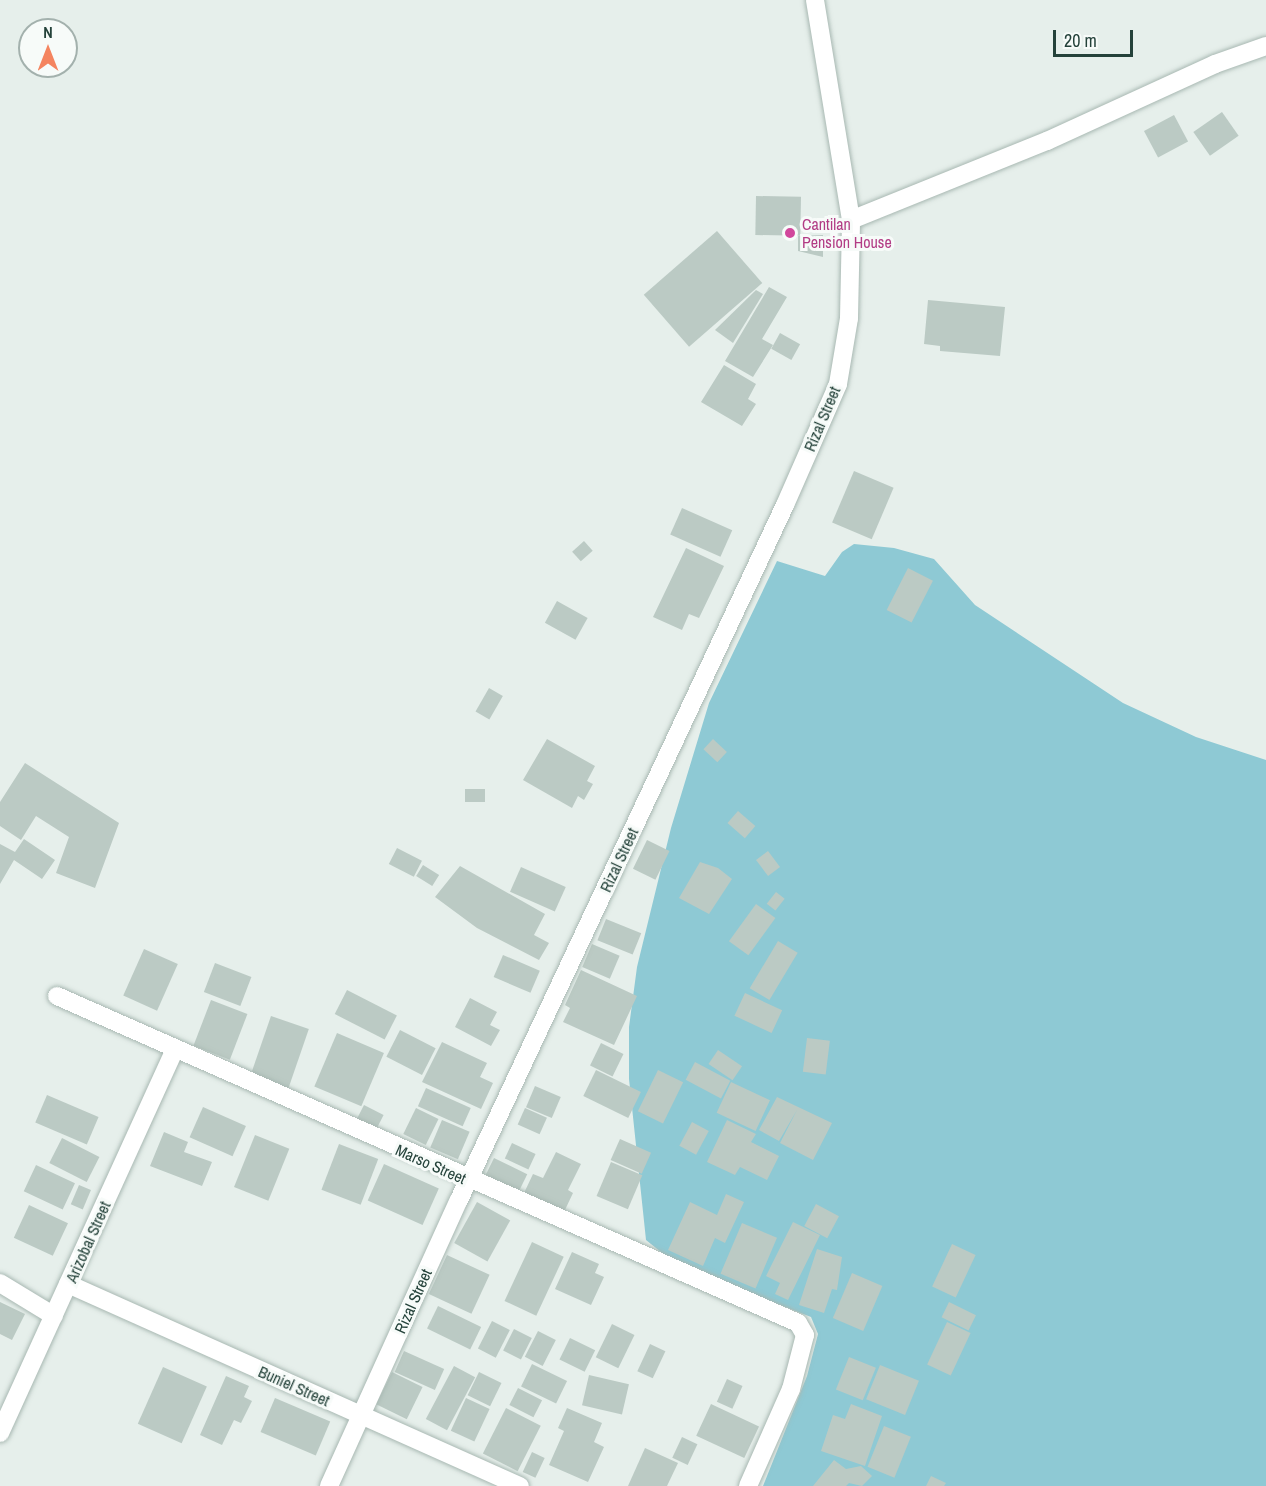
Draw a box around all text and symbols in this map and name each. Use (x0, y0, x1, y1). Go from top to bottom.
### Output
north arrow (18, 18, 78, 78)
scale bar (1056, 18, 1136, 56)
text: N (43, 21, 53, 43)
text: 20 m (1064, 28, 1097, 53)
place label: Cantilan Pension House (802, 214, 892, 252)
marker: Cantilan Pension House (783, 226, 797, 240)
street label: Rizal Street (800, 384, 844, 454)
street label: Rizal Street (596, 825, 642, 895)
street label: Marso Street (393, 1140, 469, 1188)
street label: Arizobal Street (62, 1198, 114, 1286)
street label: Rizal Street (390, 1266, 436, 1336)
street label: Buniel Street (255, 1362, 333, 1410)

